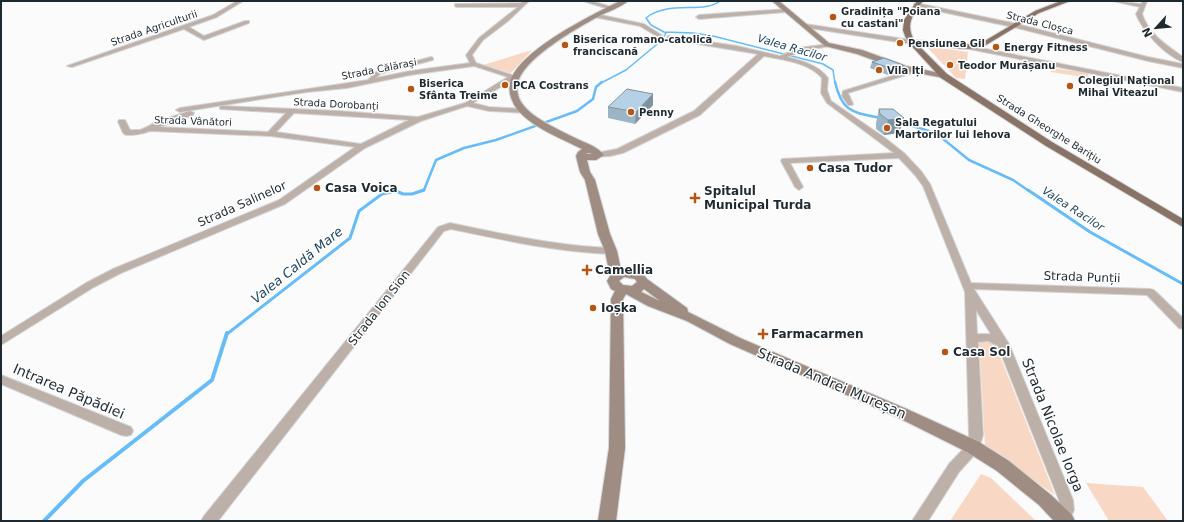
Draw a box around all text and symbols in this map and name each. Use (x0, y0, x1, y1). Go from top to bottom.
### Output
place label: Gradinița "Poiana cu castani" (841, 6, 940, 29)
street label: Strada Agriculturii (109, 8, 199, 48)
north arrow (1136, 8, 1176, 48)
street label: Strada Cloșca (1005, 9, 1075, 38)
marker: Gradinița "Poiana cu castani" (828, 12, 838, 22)
text: N (1140, 25, 1155, 39)
water label: Valea Racilor (756, 32, 830, 64)
place label: Biserica romano-catolică franciscană (573, 34, 712, 57)
marker: Pensiunea Gil (895, 38, 905, 48)
place label: Pensiunea Gil (908, 38, 985, 49)
marker: Biserica romano-catolică franciscană (560, 40, 570, 50)
marker: Energy Fitness (991, 42, 1001, 52)
place label: Energy Fitness (1004, 42, 1088, 53)
street label: Strada Călărași (340, 56, 418, 83)
marker: Teodor Murășanu (945, 60, 955, 70)
place label: Teodor Murășanu (958, 60, 1055, 72)
marker: Vila Iți (874, 65, 884, 75)
place label: Vila Iți (887, 65, 924, 77)
place label: Colegiul Național Mihai Viteazul (1078, 75, 1175, 98)
place label: Biserica Sfânta Treime (419, 78, 498, 101)
marker: PCA Costrans (500, 80, 510, 90)
place label: PCA Costrans (513, 80, 589, 91)
marker: Colegiul Național Mihai Viteazul (1065, 81, 1075, 91)
marker: Biserica Sfânta Treime (406, 84, 416, 94)
street label: Strada Gheorghe Barițiu (994, 92, 1103, 167)
street label: Strada Dorobanți (293, 96, 379, 113)
marker: Penny (626, 107, 636, 117)
place label: Penny (639, 107, 674, 118)
street label: Strada Vânători (154, 114, 232, 128)
place label: Sala Regatului Martorilor lui Iehova (895, 117, 1011, 140)
marker: Sala Regatului Martorilor lui Iehova (882, 123, 892, 133)
place label: Casa Tudor (818, 161, 893, 175)
marker: Casa Tudor (805, 163, 815, 173)
street label: Strada Salinelor (195, 178, 289, 230)
place label: Casa Voica (325, 181, 398, 195)
marker: Casa Voica (312, 183, 322, 193)
place label: Spitalul Municipal Turda (704, 184, 811, 212)
water label: Valea Racilor (1040, 184, 1108, 235)
marker: Spitalul Municipal Turda (689, 192, 701, 204)
water label: Valea Caldă Mare (248, 224, 346, 306)
place label: Camellia (595, 263, 653, 277)
marker: Camellia (582, 265, 592, 275)
street label: Strada Ion Sion (345, 268, 413, 348)
street label: Strada Punții (1043, 269, 1121, 285)
place label: Ioșka (601, 301, 637, 315)
marker: Ioșka (588, 303, 598, 313)
place label: Farmacarmen (771, 327, 863, 341)
marker: Farmacarmen (758, 329, 768, 339)
street label: Strada Andrei Mureșan (755, 344, 909, 423)
place label: Casa Sol (953, 345, 1010, 359)
marker: Casa Sol (940, 347, 950, 357)
street label: Strada Nicolae Iorga (1019, 356, 1087, 494)
street label: Intrarea Păpădiei (11, 360, 127, 422)

